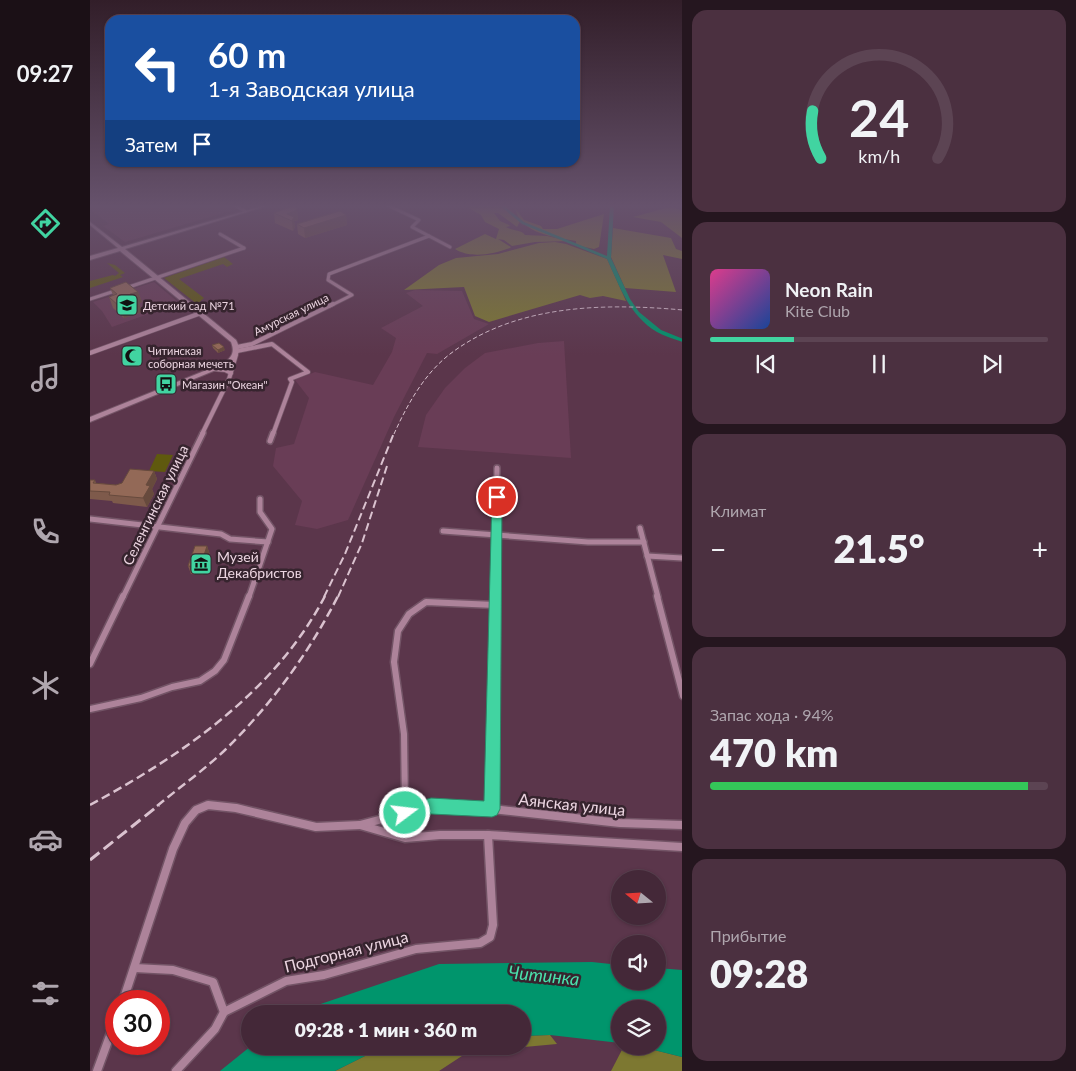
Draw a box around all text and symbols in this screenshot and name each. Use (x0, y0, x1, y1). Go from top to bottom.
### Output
text: 60 m (208, 33, 286, 75)
icon: left (125, 35, 190, 100)
text: 09:27 (17, 60, 73, 87)
text: 1-я Заводская улица (208, 75, 415, 102)
text: 24 (849, 86, 909, 148)
icon: arrive (188, 130, 216, 158)
text: Затем (125, 133, 178, 156)
text: km/h (858, 145, 900, 167)
icon: directions (28, 206, 63, 241)
text: Neon Rain (785, 278, 873, 301)
street label: Амурская улица (251, 290, 331, 338)
school or university icon: Детский сад №71 (115, 293, 139, 317)
place label: Детский сад №71 (143, 299, 235, 312)
text: Kite Club (785, 301, 850, 320)
mosque icon: Читинская соборная мечеть (120, 344, 144, 368)
place label: Читинская соборная мечеть (148, 344, 234, 370)
icon: previous (752, 350, 780, 378)
icon: pause (865, 350, 893, 378)
icon: next (978, 350, 1006, 378)
icon: music (28, 360, 63, 395)
bus stop icon: Магазин "Океан" (154, 372, 178, 396)
place label: Магазин "Океан" (182, 378, 268, 391)
street label: Селенгинская улица (119, 442, 191, 568)
pin (476, 476, 518, 518)
icon: arrive (483, 483, 511, 511)
text: Климат (710, 501, 766, 520)
icon: phone (28, 514, 63, 549)
text: 21.5° (833, 525, 925, 571)
text: − (710, 532, 726, 566)
text: + (1032, 532, 1048, 566)
place label: Музей Декабристов (217, 548, 302, 581)
museum icon: Музей Декабристов (189, 552, 213, 576)
icon: climate (28, 668, 63, 703)
text: Запас хода · 94% (710, 705, 834, 724)
text: 470 km (710, 729, 838, 775)
position arrow (378, 786, 430, 838)
street label: Аянская улица (518, 789, 626, 819)
icon: car (28, 822, 63, 857)
north arrow (611, 870, 666, 925)
map controls (611, 870, 666, 1055)
street label: Подгорная улица (282, 926, 410, 976)
text: Прибытие (710, 926, 786, 945)
button: sound (611, 935, 666, 990)
text: 09:28 (710, 950, 808, 996)
water label: Читинка (507, 960, 581, 990)
icon: filters (28, 976, 63, 1011)
speed limit sign: 30 (105, 990, 170, 1055)
button: layers (611, 1000, 666, 1055)
text: 09:28 · 1 мин · 360 m (295, 1018, 477, 1041)

